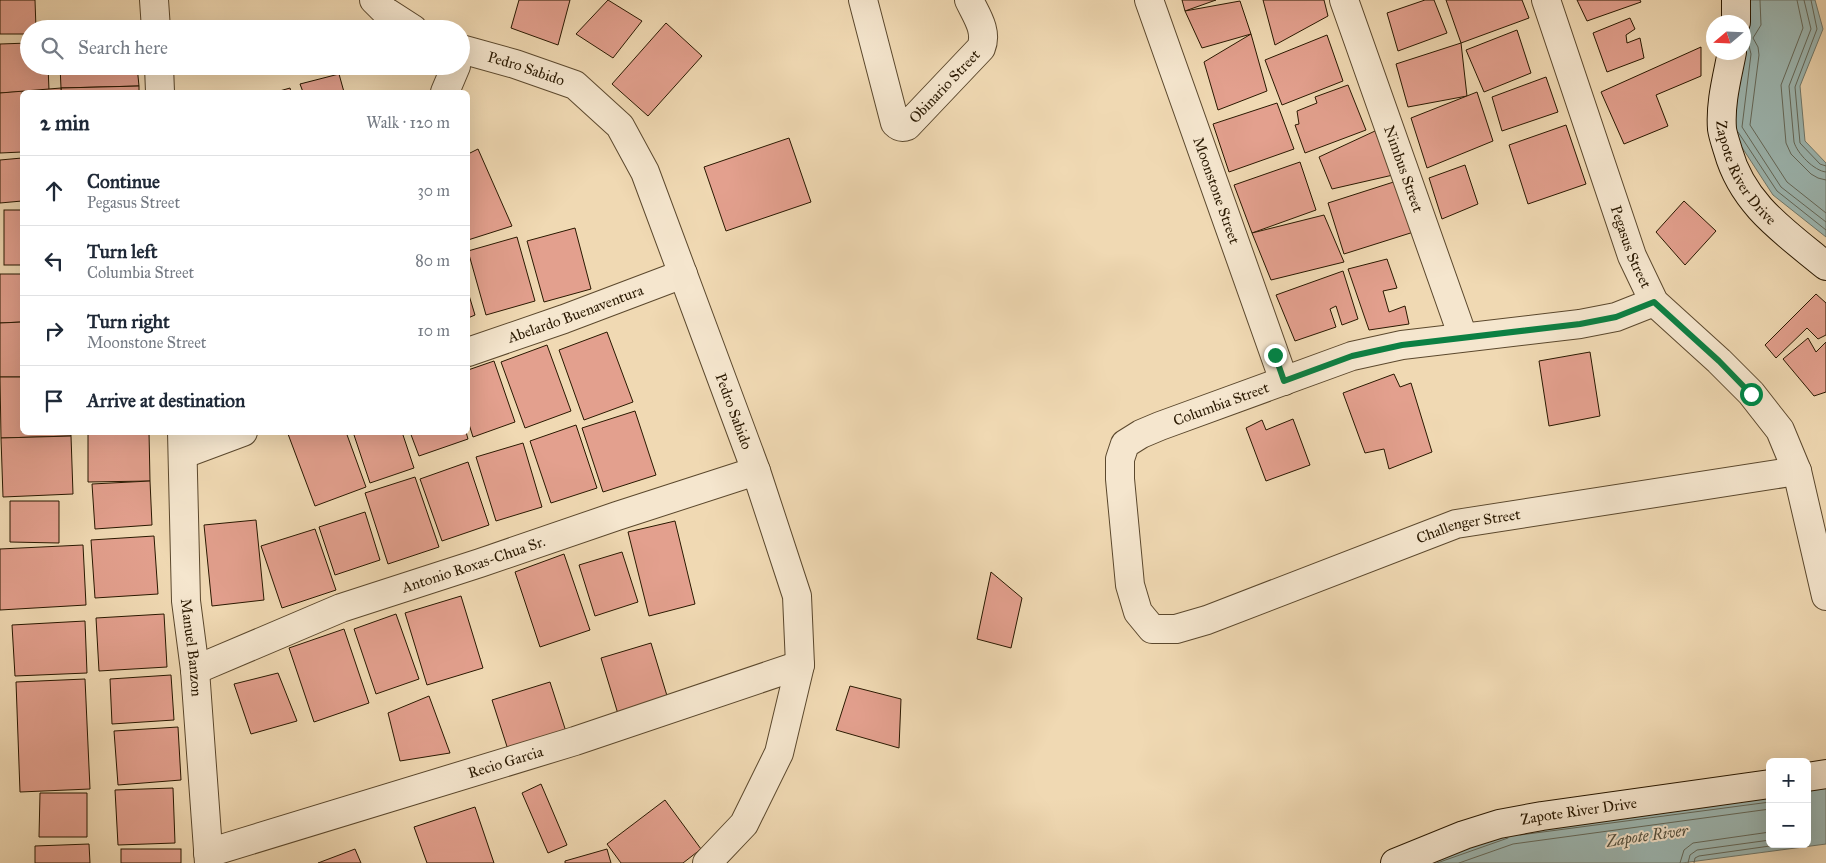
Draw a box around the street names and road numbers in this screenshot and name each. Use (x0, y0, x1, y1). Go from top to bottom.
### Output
street label: Obinario Street (905, 45, 984, 127)
street label: Pedro Sabido (486, 48, 567, 90)
street label: Zapote River Drive (1713, 120, 1780, 229)
street label: Nimbus Street (1380, 123, 1427, 215)
street label: Moonstone Street (1189, 135, 1244, 247)
street label: Pegasus Street (1607, 203, 1655, 292)
street label: Abelardo Buenaventura (504, 281, 646, 347)
street label: Pedro Sabido (711, 371, 756, 452)
street label: Columbia Street (1171, 378, 1272, 430)
street label: Challenger Street (1414, 505, 1522, 547)
street label: Antonio Roxas-Chua Sr. (398, 532, 548, 597)
street label: Manuel Banzon (177, 598, 206, 697)
street label: Recio Garcia (466, 742, 546, 782)
street label: Zapote River Drive (1519, 794, 1638, 829)

